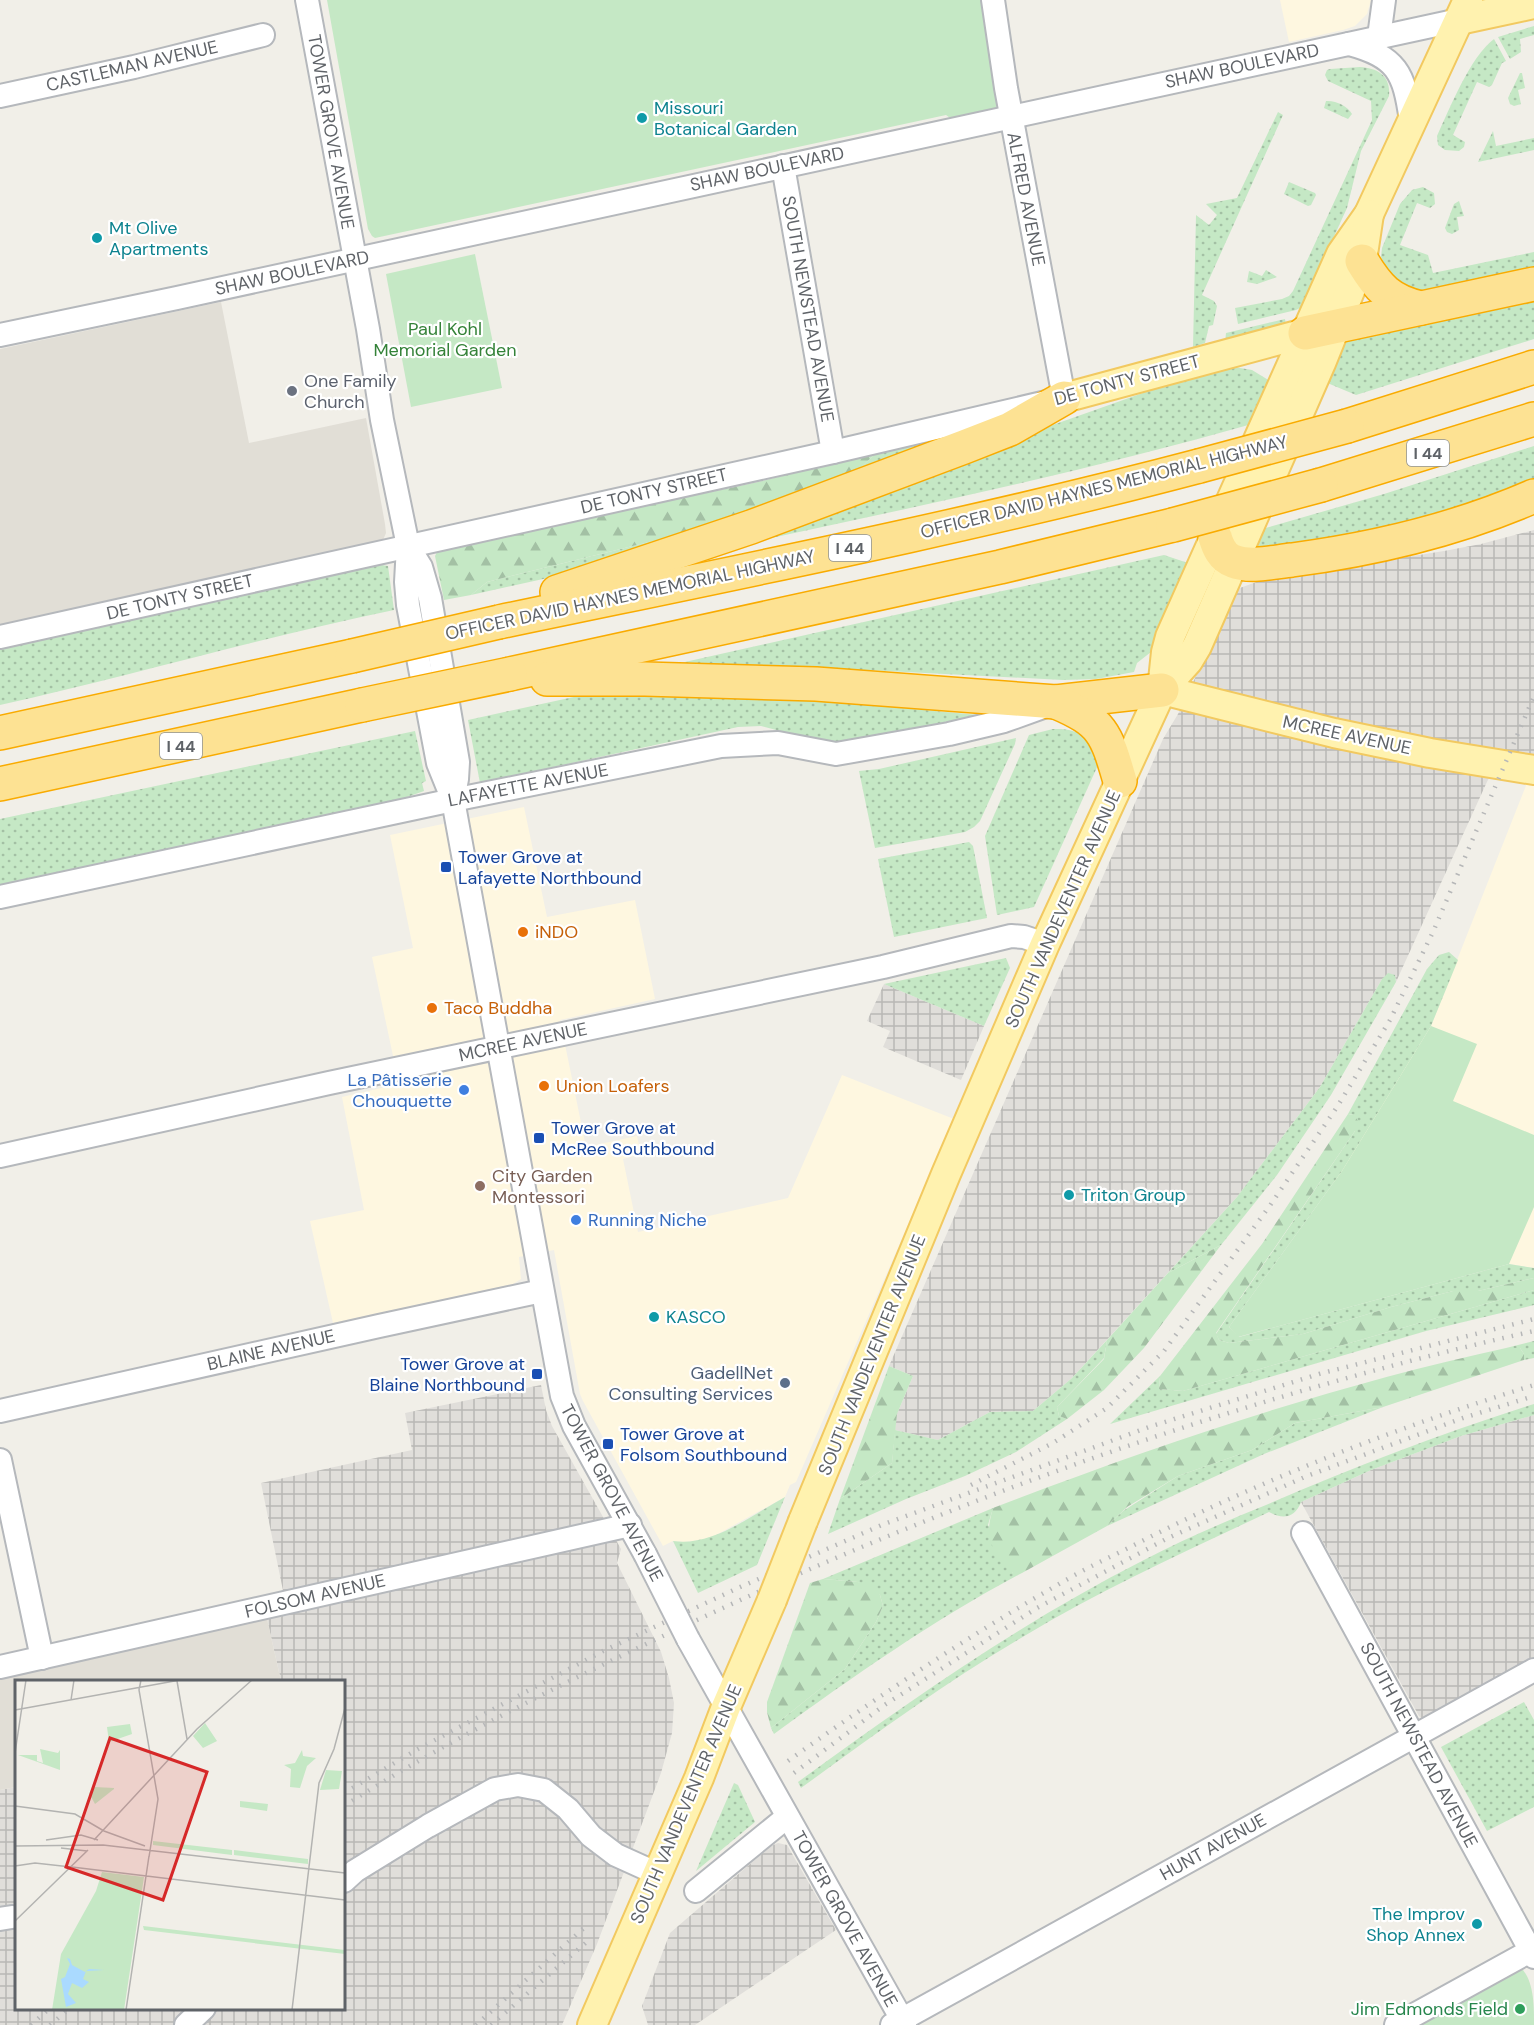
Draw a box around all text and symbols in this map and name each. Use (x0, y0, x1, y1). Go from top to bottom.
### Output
street label: TOWER GROVE AVENUE (302, 33, 360, 231)
street label: CASTLEMAN AVENUE (44, 35, 220, 97)
street label: SHAW BOULEVARD (1163, 38, 1321, 94)
place label: Missouri Botanical Garden (654, 96, 797, 141)
marker: Missouri Botanical Garden (635, 111, 649, 125)
street label: ALFRED AVENUE (1001, 130, 1051, 268)
street label: SHAW BOULEVARD (688, 141, 846, 197)
street label: SOUTH NEWSTEAD AVENUE (776, 194, 840, 424)
place label: Mt Olive Apartments (109, 216, 208, 261)
marker: Mt Olive Apartments (90, 231, 104, 245)
street label: SHAW BOULEVARD (213, 245, 371, 301)
park label: Paul Kohl Memorial Garden (373, 317, 517, 362)
street label: DE TONTY STREET (1052, 349, 1202, 411)
place label: One Family Church (304, 369, 396, 414)
marker: One Family Church (285, 384, 299, 398)
street label: OFFICER DAVID HAYNES MEMORIAL HIGHWAY (918, 430, 1291, 544)
road number: I 44 (1407, 440, 1449, 466)
street label: DE TONTY STREET (578, 462, 730, 520)
road number: I 44 (829, 535, 871, 561)
street label: OFFICER DAVID HAYNES MEMORIAL HIGHWAY (443, 544, 818, 646)
street label: DE TONTY STREET (104, 568, 256, 626)
street label: MCREE AVENUE (1281, 710, 1413, 760)
road number: I 44 (160, 733, 202, 759)
street label: LAFAYETTE AVENUE (446, 758, 610, 812)
street label: SOUTH VANDEVENTER AVENUE (1000, 786, 1126, 1032)
place label: Tower Grove at Lafayette Northbound (458, 845, 642, 890)
marker: Tower Grove at Lafayette Northbound (439, 860, 453, 874)
place label: iNDO (535, 920, 578, 944)
marker: iNDO (516, 925, 530, 939)
place label: Taco Buddha (444, 996, 552, 1020)
marker: Taco Buddha (425, 1001, 439, 1015)
street label: MCREE AVENUE (457, 1017, 589, 1067)
place label: La Pâtisserie Chouquette (347, 1068, 452, 1113)
place label: Union Loafers (556, 1074, 670, 1098)
marker: Union Loafers (537, 1079, 551, 1093)
marker: La Pâtisserie Chouquette (457, 1083, 471, 1097)
place label: Tower Grove at McRee Southbound (551, 1116, 715, 1161)
marker: Tower Grove at McRee Southbound (532, 1131, 546, 1145)
place label: City Garden Montessori (492, 1164, 593, 1209)
marker: City Garden Montessori (473, 1179, 487, 1193)
place label: Triton Group (1081, 1183, 1186, 1207)
marker: Triton Group (1062, 1188, 1076, 1202)
place label: Running Niche (588, 1208, 707, 1232)
marker: Running Niche (569, 1213, 583, 1227)
street label: SOUTH VANDEVENTER AVENUE (813, 1231, 931, 1479)
place label: KASCO (666, 1305, 726, 1329)
marker: KASCO (647, 1310, 661, 1324)
street label: BLAINE AVENUE (205, 1324, 337, 1376)
place label: Tower Grove at Blaine Northbound (370, 1352, 525, 1397)
place label: GadellNet Consulting Services (608, 1361, 773, 1406)
marker: Tower Grove at Blaine Northbound (530, 1367, 544, 1381)
marker: GadellNet Consulting Services (778, 1376, 792, 1390)
street label: TOWER GROVE AVENUE (555, 1400, 669, 1586)
place label: Tower Grove at Folsom Southbound (620, 1422, 787, 1467)
marker: Tower Grove at Folsom Southbound (601, 1437, 615, 1451)
street label: FOLSOM AVENUE (242, 1568, 388, 1624)
street label: SOUTH NEWSTEAD AVENUE (1355, 1638, 1483, 1852)
inset map (15, 1680, 345, 2010)
street label: SOUTH VANDEVENTER AVENUE (625, 1681, 747, 1927)
street label: HUNT AVENUE (1155, 1808, 1271, 1886)
street label: TOWER GROVE AVENUE (787, 1827, 903, 2011)
place label: The Improv Shop Annex (1366, 1902, 1466, 1947)
marker: The Improv Shop Annex (1470, 1917, 1484, 1931)
place label: Jim Edmonds Field (1351, 1997, 1508, 2021)
marker: Jim Edmonds Field (1513, 2002, 1527, 2016)

